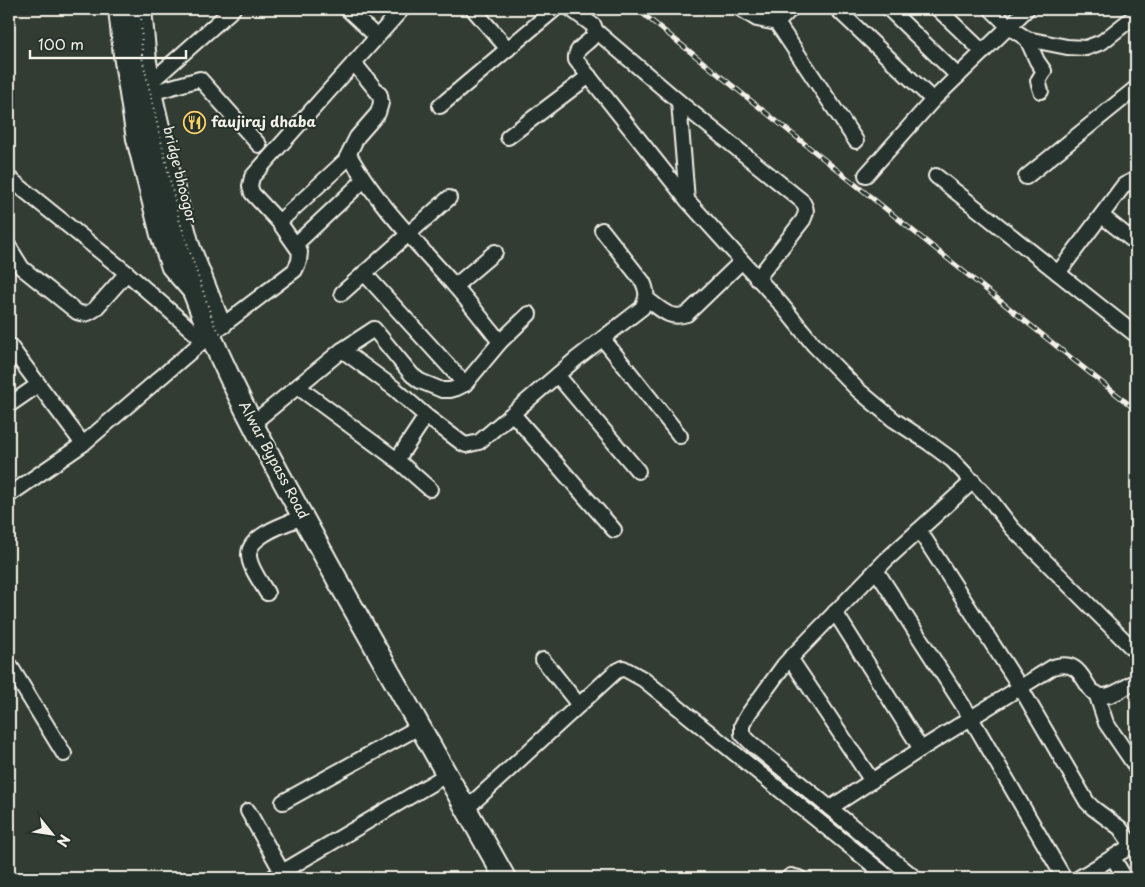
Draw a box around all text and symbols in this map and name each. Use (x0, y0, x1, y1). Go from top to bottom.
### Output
scale bar (30, 28, 186, 60)
text: 100 m (38, 32, 84, 55)
restaurant icon: faujiraj dhaba (183, 110, 207, 134)
place label: faujiraj dhaba (211, 111, 316, 132)
street label: bridge bhoogor (158, 124, 203, 226)
street label: Alwar Bypass Road (234, 397, 314, 523)
north arrow (28, 810, 78, 860)
text: N (52, 831, 76, 851)

